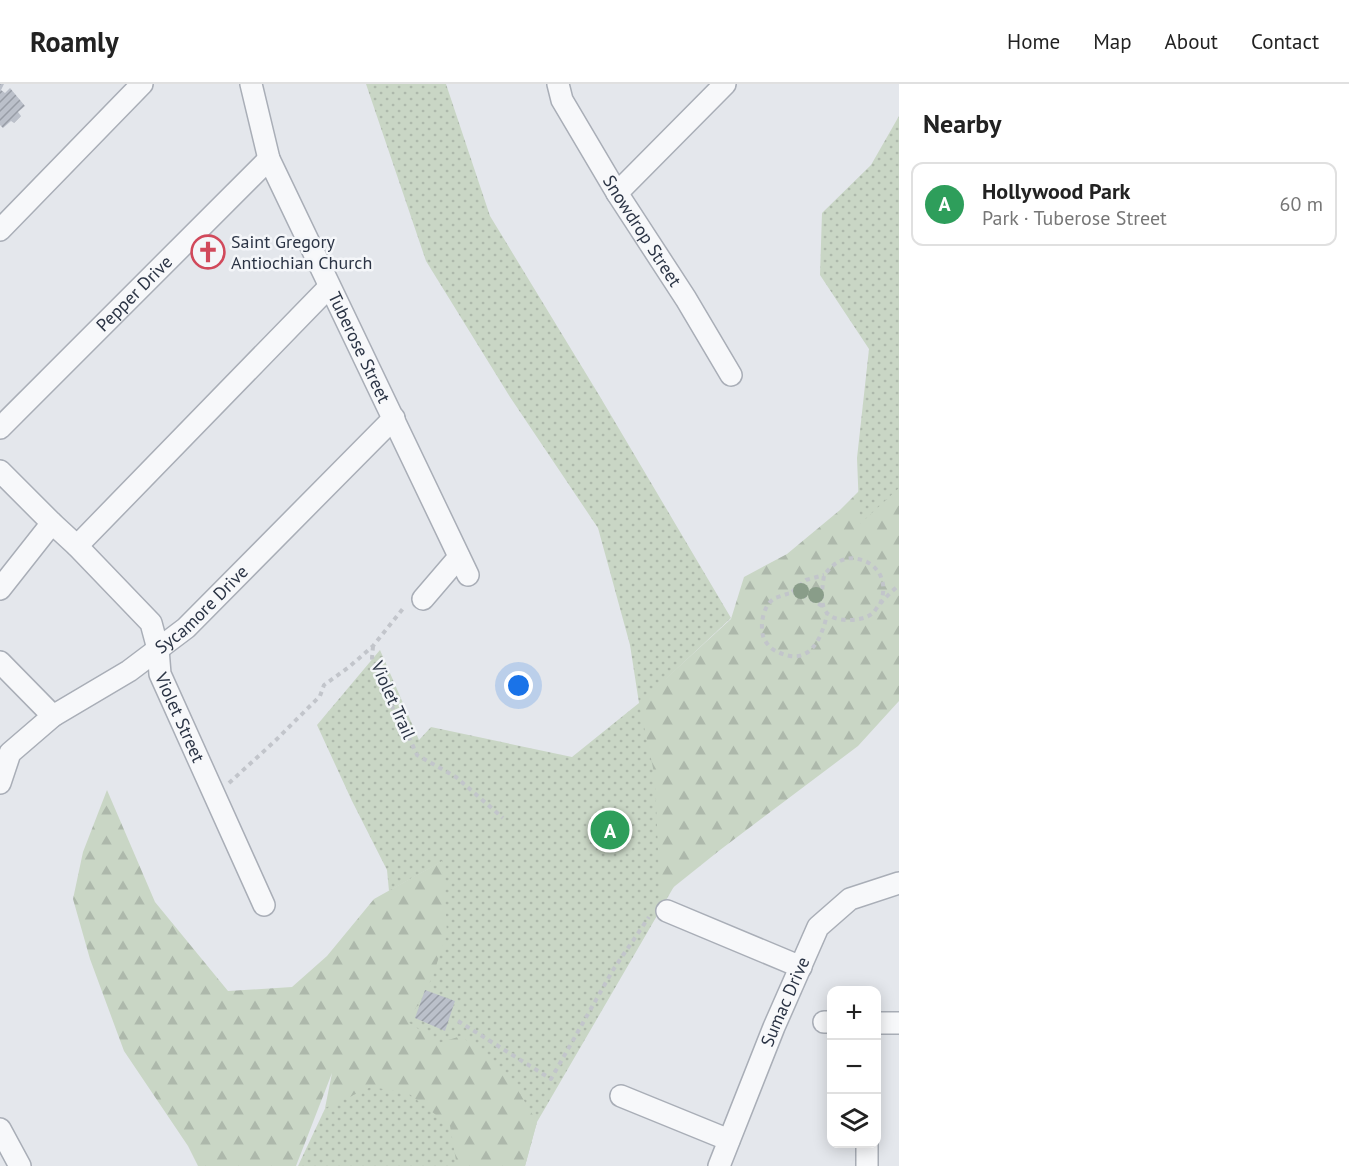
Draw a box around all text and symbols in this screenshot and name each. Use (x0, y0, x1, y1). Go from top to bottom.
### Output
text: Roamly (30, 23, 119, 60)
text: Home (1007, 28, 1060, 55)
text: Map (1093, 28, 1132, 55)
text: About (1165, 28, 1218, 55)
text: Contact (1251, 28, 1319, 55)
text: Nearby (923, 107, 1001, 140)
street label: Snowdrop Street (598, 171, 687, 291)
text: Hollywood Park (982, 177, 1130, 205)
text: A (938, 191, 951, 217)
text: 60 m (1280, 191, 1323, 217)
text: Park · Tuberose Street (982, 205, 1167, 231)
place label: Saint Gregory Antiochian Church (231, 230, 372, 274)
church icon: Saint Gregory Antiochian Church (190, 234, 226, 270)
street label: Pepper Drive (91, 250, 177, 336)
street label: Tuberose Street (323, 288, 396, 406)
street label: Sycamore Drive (150, 560, 253, 658)
street label: Violet Trail (366, 656, 421, 743)
street label: Violet Street (149, 668, 210, 766)
your location (504, 671, 533, 700)
pin: A (590, 808, 630, 852)
street label: Sumac Drive (755, 953, 814, 1050)
map controls (827, 986, 881, 1148)
button: + (827, 986, 881, 1040)
button: − (827, 1040, 881, 1094)
button: layers (827, 1094, 881, 1148)

